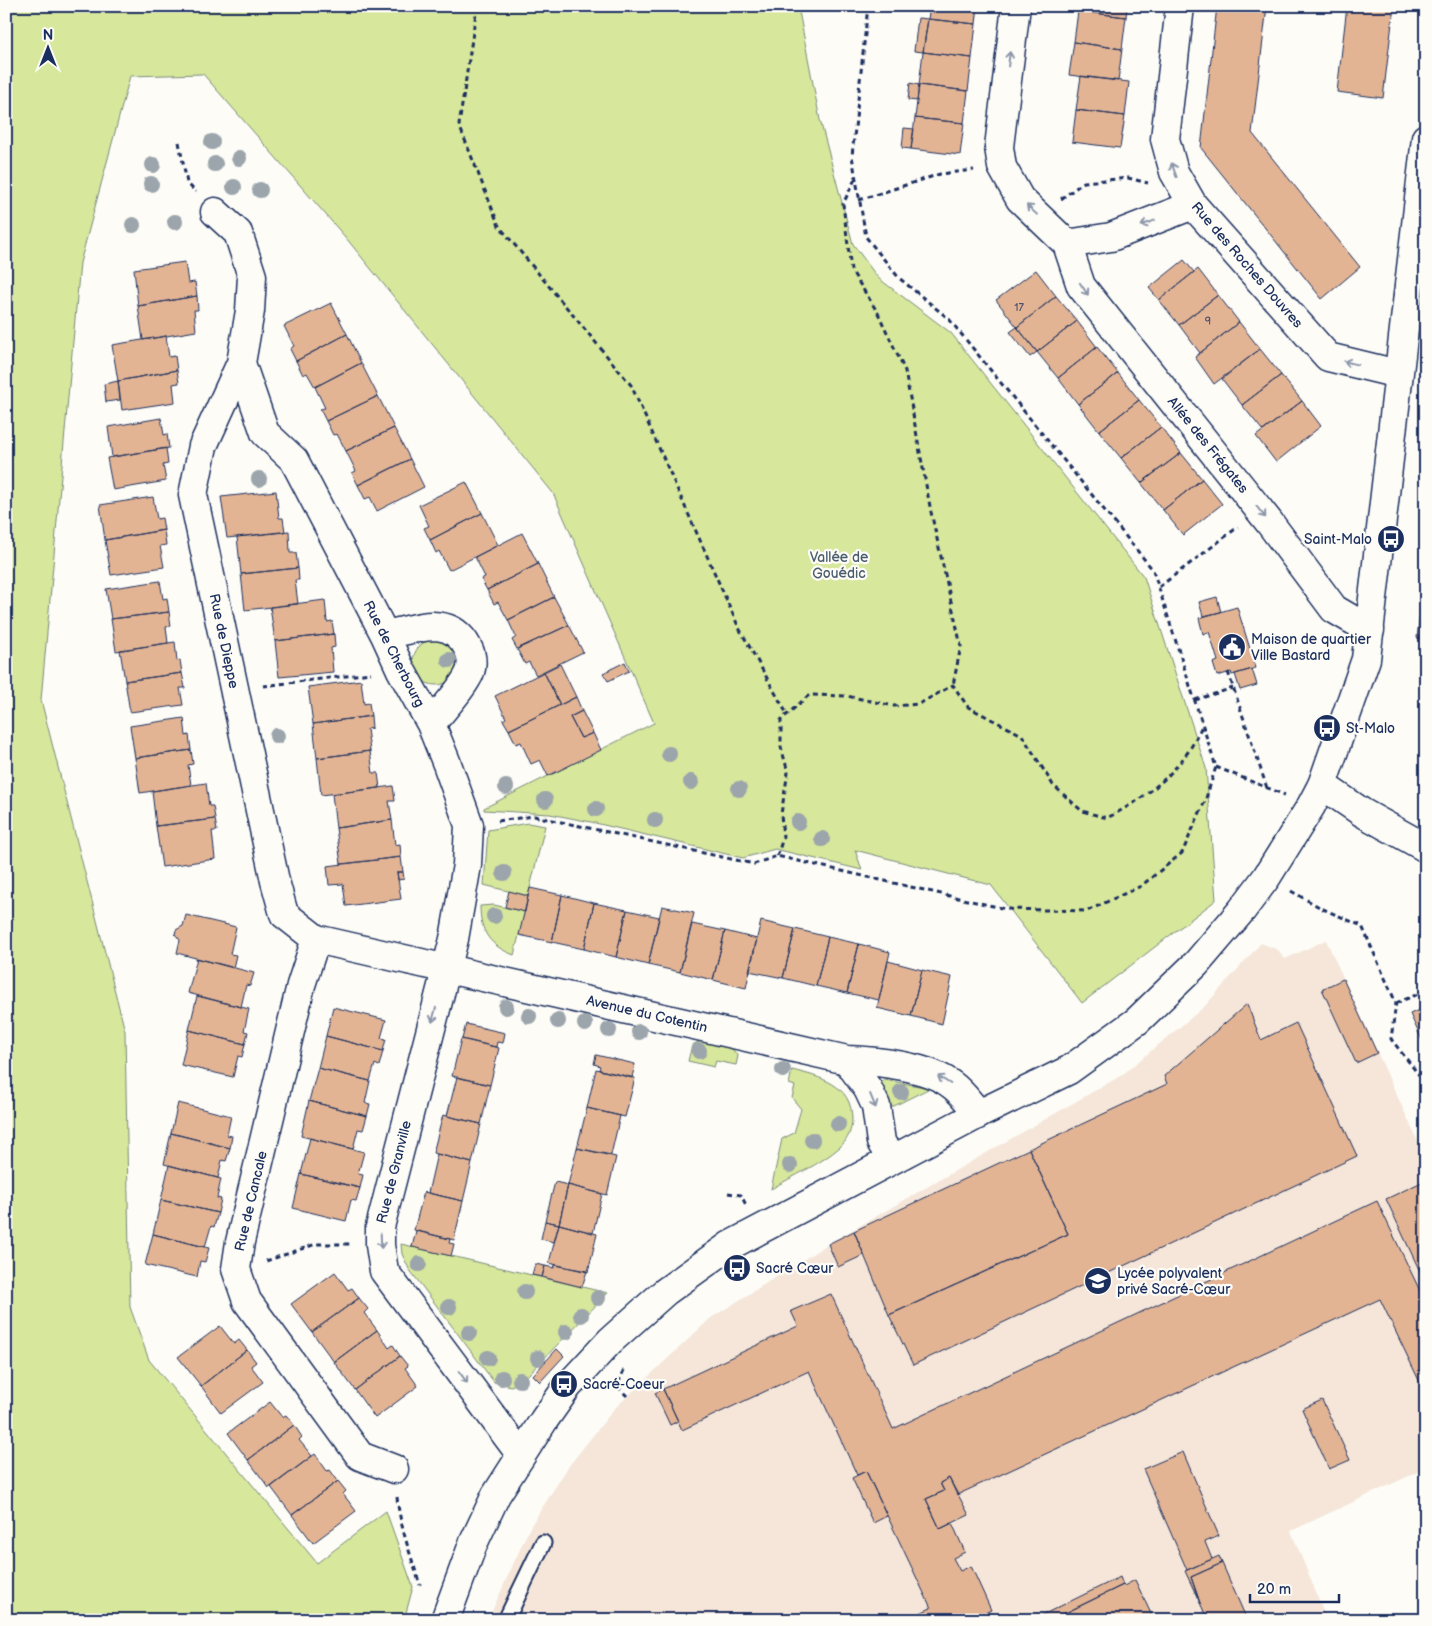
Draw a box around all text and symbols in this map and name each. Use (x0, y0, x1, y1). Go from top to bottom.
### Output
north arrow (22, 22, 72, 72)
text: N (43, 27, 53, 44)
one-way arrow (1004, 51, 1014, 67)
one-way arrow (1169, 163, 1178, 178)
street label: Rue des Roches Douvres (1188, 199, 1306, 332)
one-way arrow (1026, 204, 1038, 216)
one-way arrow (1141, 219, 1156, 228)
one-way arrow (1079, 282, 1090, 296)
house number: 17 (1014, 301, 1024, 314)
house number: 9 (1205, 315, 1211, 328)
one-way arrow (1343, 358, 1359, 367)
street label: Allée des Frégates (1164, 393, 1252, 497)
one-way arrow (1256, 505, 1267, 518)
bus stop icon: Saint-Malo (1376, 524, 1406, 554)
place label: Saint-Malo (1304, 531, 1372, 548)
park label: Vallée de Gouédic (810, 549, 868, 582)
street label: Rue de Dieppe (206, 592, 242, 690)
street label: Rue de Cherbourg (360, 598, 428, 710)
place label: Maison de quartier Ville Bastard (1251, 631, 1372, 664)
public building icon: Maison de quartier Ville Bastard (1217, 632, 1247, 662)
bus stop icon: St-Malo (1312, 713, 1342, 743)
place label: St-Malo (1346, 720, 1395, 737)
street label: Avenue du Cotentin (585, 992, 709, 1036)
one-way arrow (429, 1007, 438, 1023)
one-way arrow (937, 1074, 951, 1085)
one-way arrow (869, 1093, 879, 1108)
street label: Rue de Granville (373, 1119, 415, 1225)
street label: Rue de Cancale (231, 1149, 271, 1253)
one-way arrow (376, 1233, 385, 1249)
bus stop icon: Sacré Cœur (722, 1253, 752, 1283)
place label: Sacré Cœur (756, 1260, 834, 1277)
place label: Lycée polyvalent privé Sacré-Cœur (1117, 1265, 1231, 1298)
school or university icon: Lycée polyvalent privé Sacré-Cœur (1083, 1266, 1113, 1296)
bus stop icon: Sacré-Coeur (549, 1369, 579, 1399)
one-way arrow (457, 1370, 468, 1383)
place label: Sacré-Coeur (583, 1376, 665, 1393)
scale bar (1250, 1571, 1338, 1603)
text: 20 m (1257, 1580, 1291, 1599)

